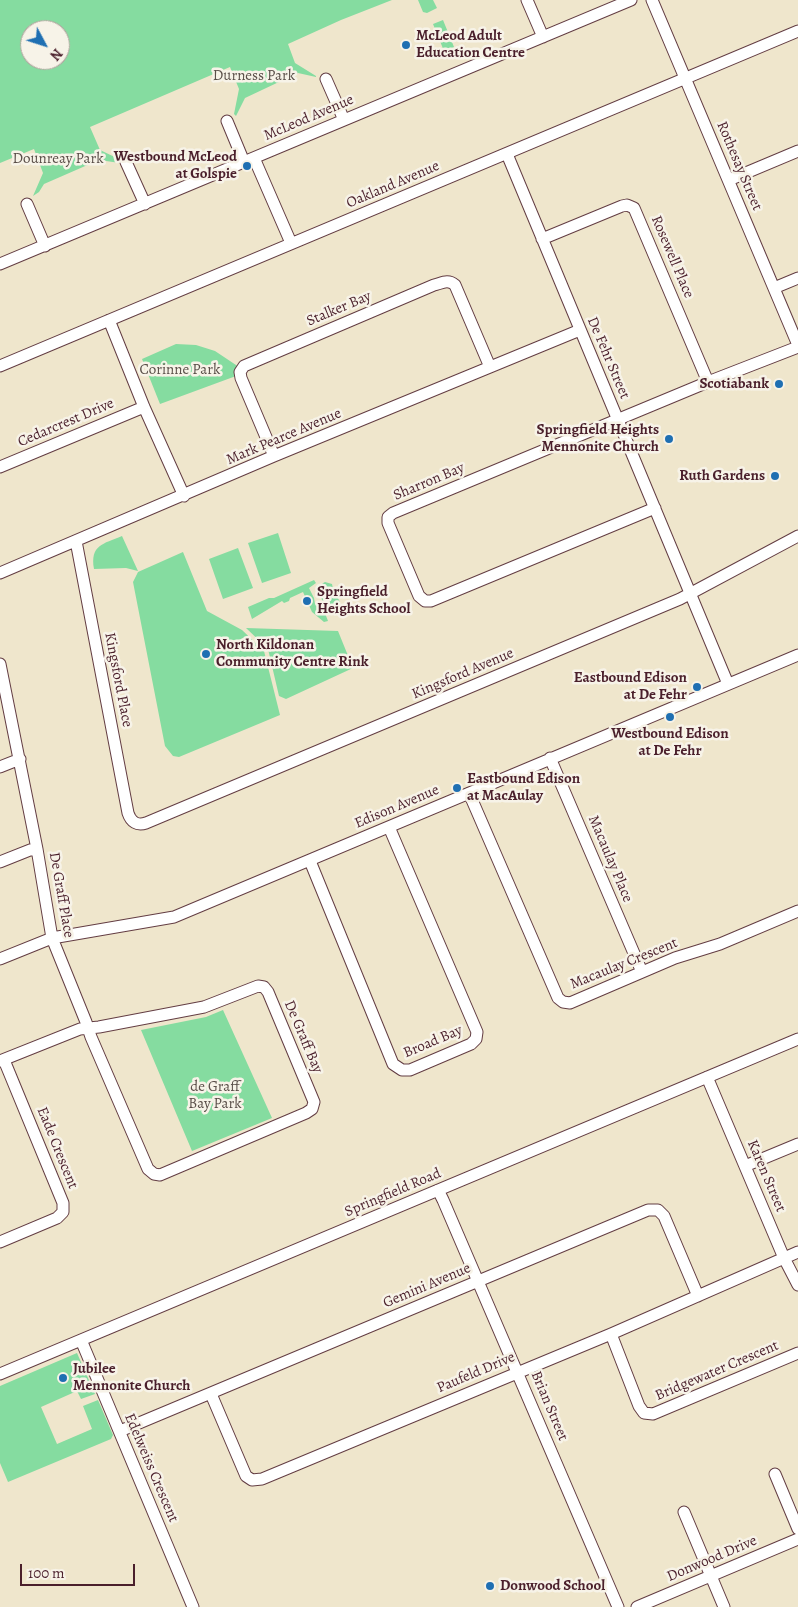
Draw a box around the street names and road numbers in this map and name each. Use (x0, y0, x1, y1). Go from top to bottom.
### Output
street label: McLeod Avenue (261, 91, 357, 145)
street label: Rothesay Street (712, 119, 766, 213)
street label: Oakland Avenue (344, 157, 442, 213)
street label: Rosewell Place (647, 213, 697, 301)
street label: Stalker Bay (304, 287, 374, 331)
street label: De Fehr Street (583, 314, 633, 402)
street label: Cedarcrest Drive (15, 395, 117, 451)
street label: Mark Pearce Avenue (224, 405, 344, 469)
street label: Sharron Bay (391, 459, 467, 505)
street label: Kingsford Place (100, 631, 136, 729)
street label: Kingsford Avenue (409, 644, 517, 704)
street label: Edison Avenue (352, 781, 442, 833)
street label: Macaulay Place (584, 813, 636, 905)
street label: De Graff Place (45, 851, 77, 939)
street label: Macaulay Crescent (568, 934, 680, 994)
street label: De Graff Bay (280, 998, 326, 1076)
street label: Broad Bay (401, 1022, 465, 1062)
street label: Eade Crescent (32, 1104, 82, 1192)
street label: Karen Street (743, 1137, 789, 1215)
street label: Springfield Road (342, 1165, 444, 1221)
street label: Gemini Avenue (381, 1260, 473, 1312)
street label: Bridgewater Crescent (653, 1337, 781, 1405)
street label: Paufeld Drive (434, 1349, 518, 1397)
street label: Brian Street (526, 1368, 572, 1444)
street label: Edelweiss Crescent (120, 1411, 182, 1525)
street label: Donwood Drive (664, 1532, 760, 1586)

